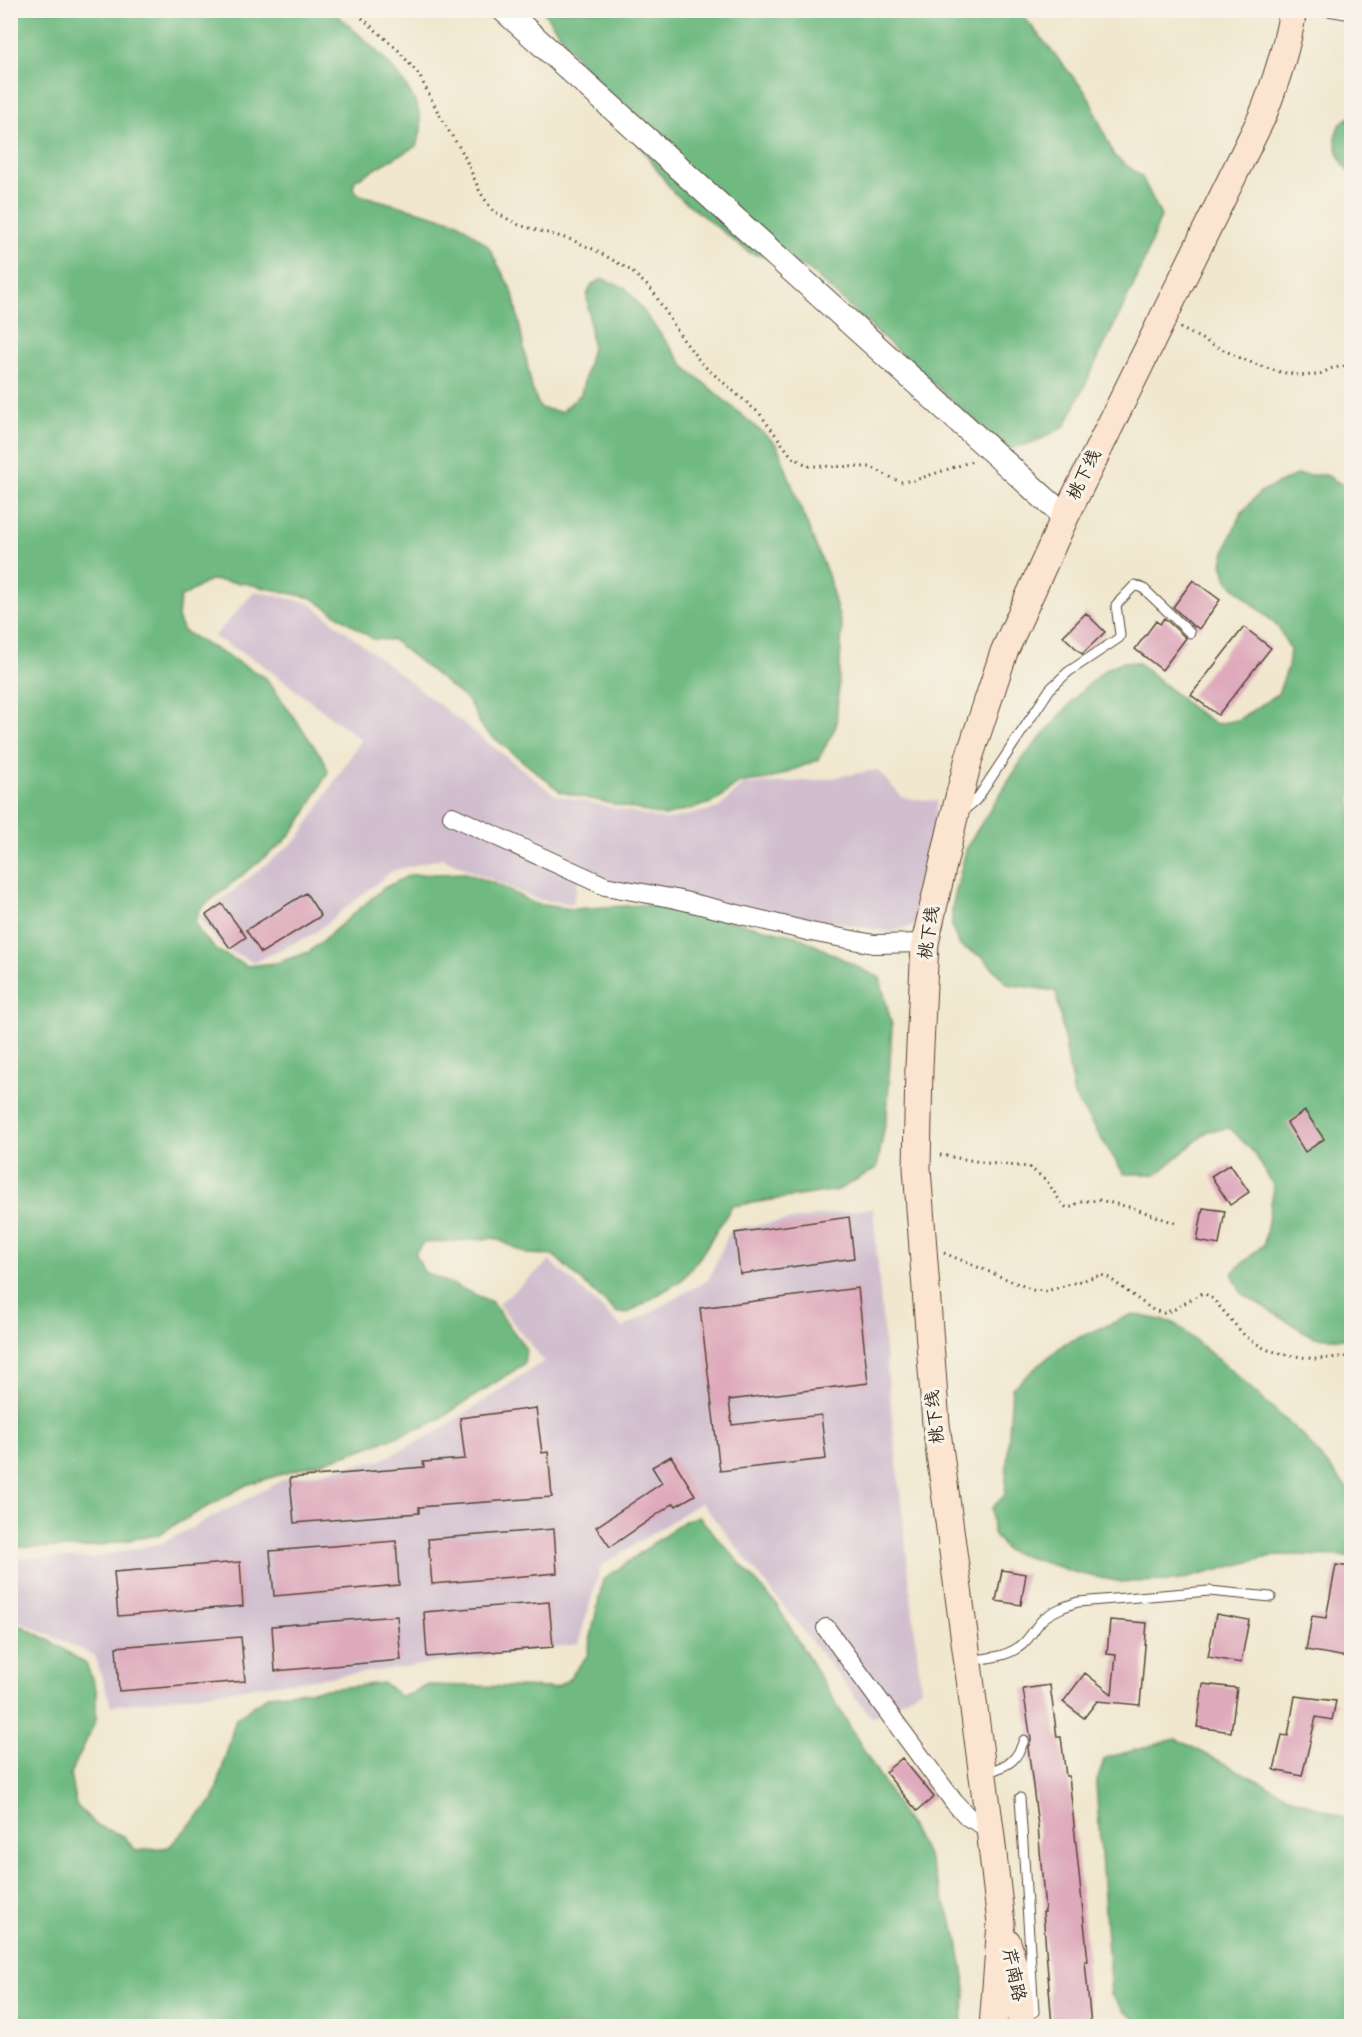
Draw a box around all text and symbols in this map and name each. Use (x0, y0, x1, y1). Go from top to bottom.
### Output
street label: 桃下线 (1060, 444, 1110, 506)
street label: 桃下线 (911, 904, 949, 962)
street label: 桃下线 (919, 1389, 953, 1445)
street label: 芹南路 (993, 1946, 1033, 2004)

